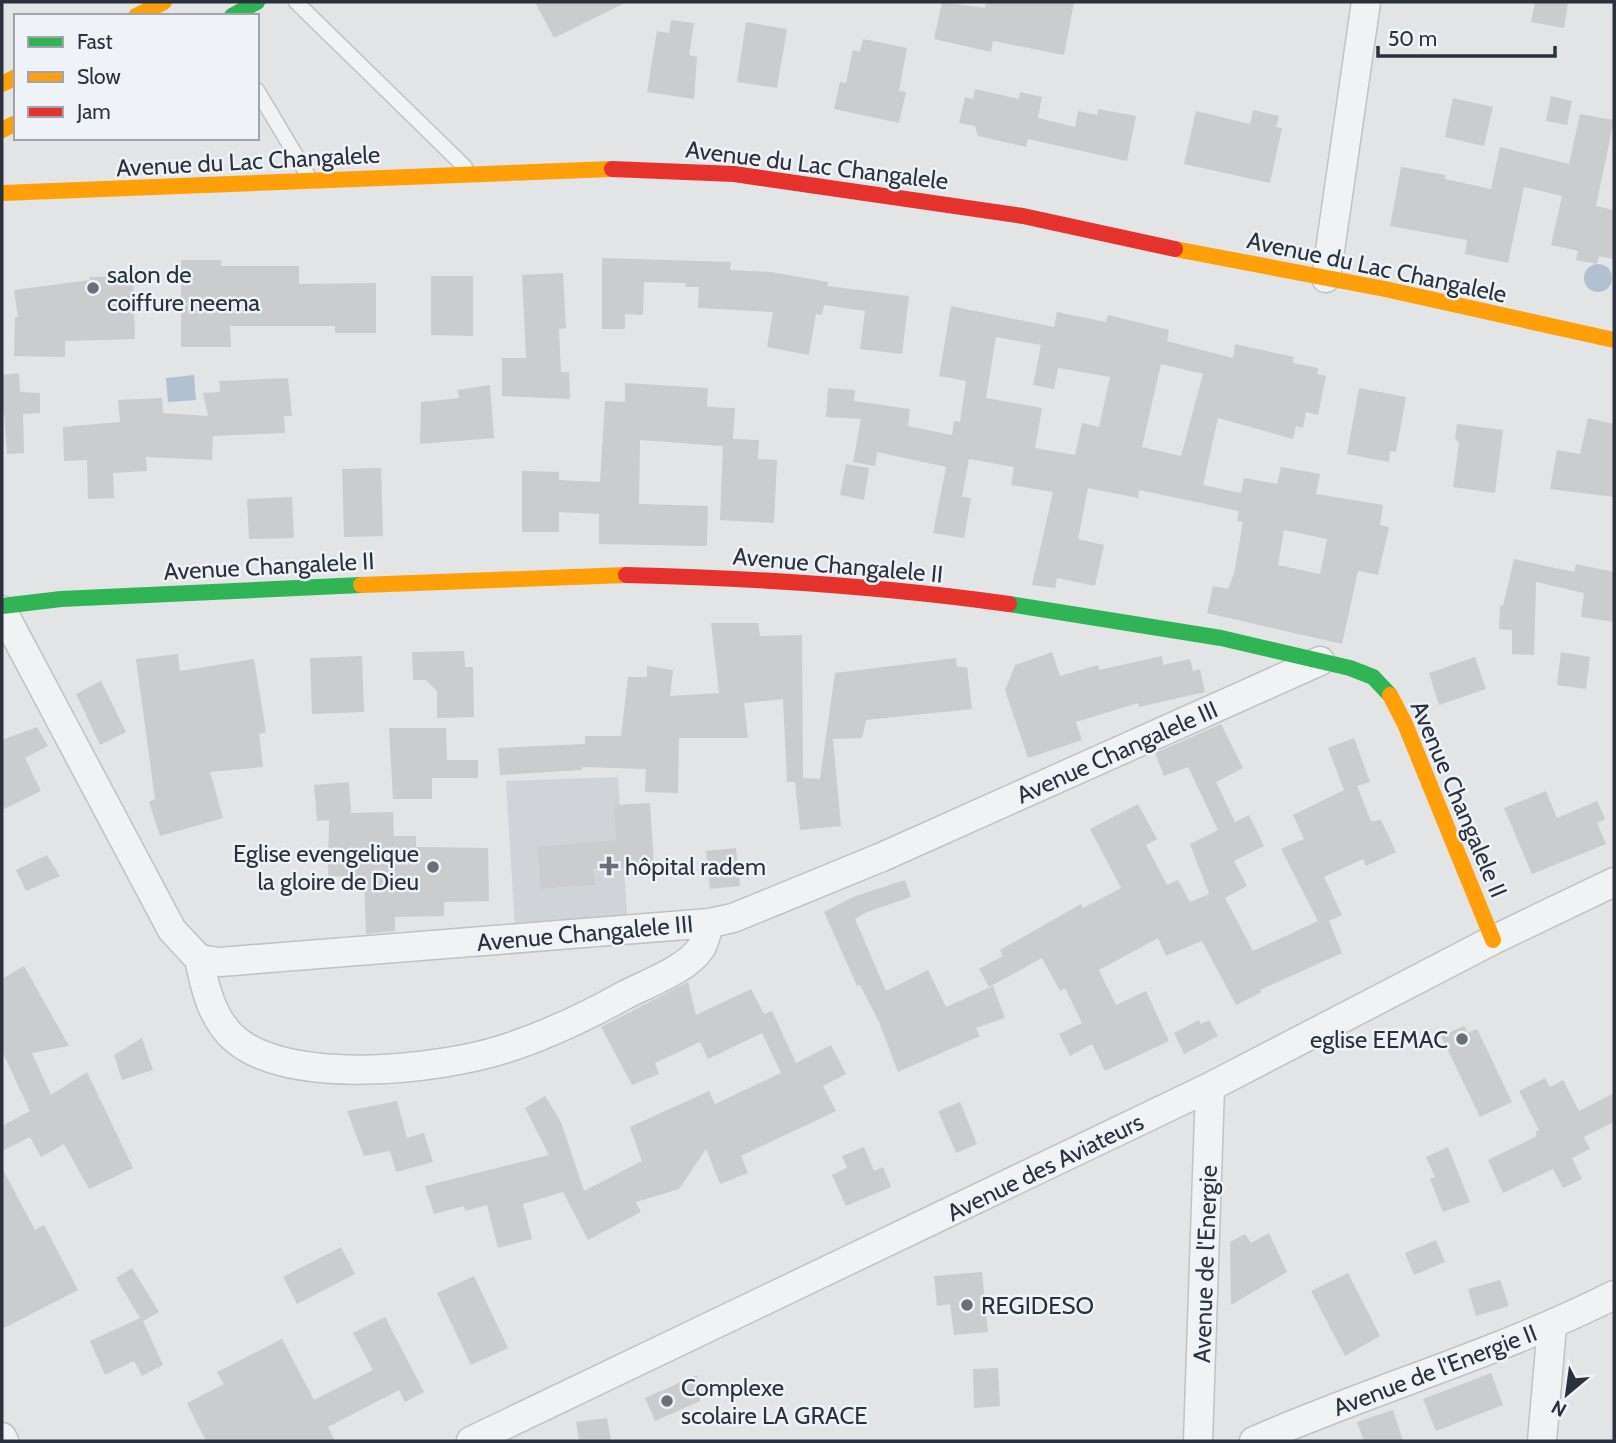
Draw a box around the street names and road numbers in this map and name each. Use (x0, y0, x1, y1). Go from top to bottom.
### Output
street label: Avenue du Lac Changalele (684, 134, 950, 196)
street label: Avenue du Lac Changalele (115, 140, 381, 182)
street label: Avenue du Lac Changalele (1245, 225, 1509, 309)
street label: Avenue Changalele II (732, 541, 944, 589)
street label: Avenue Changalele II (163, 546, 375, 586)
street label: Avenue Changalele III (1012, 695, 1222, 809)
street label: Avenue Changalele II (1404, 696, 1514, 902)
street label: Avenue Changalele III (476, 909, 694, 957)
street label: Avenue des Aviateurs (942, 1107, 1148, 1227)
street label: Avenue de l'Energie (1187, 1164, 1223, 1364)
street label: Avenue de l'Energie II (1329, 1318, 1541, 1422)

